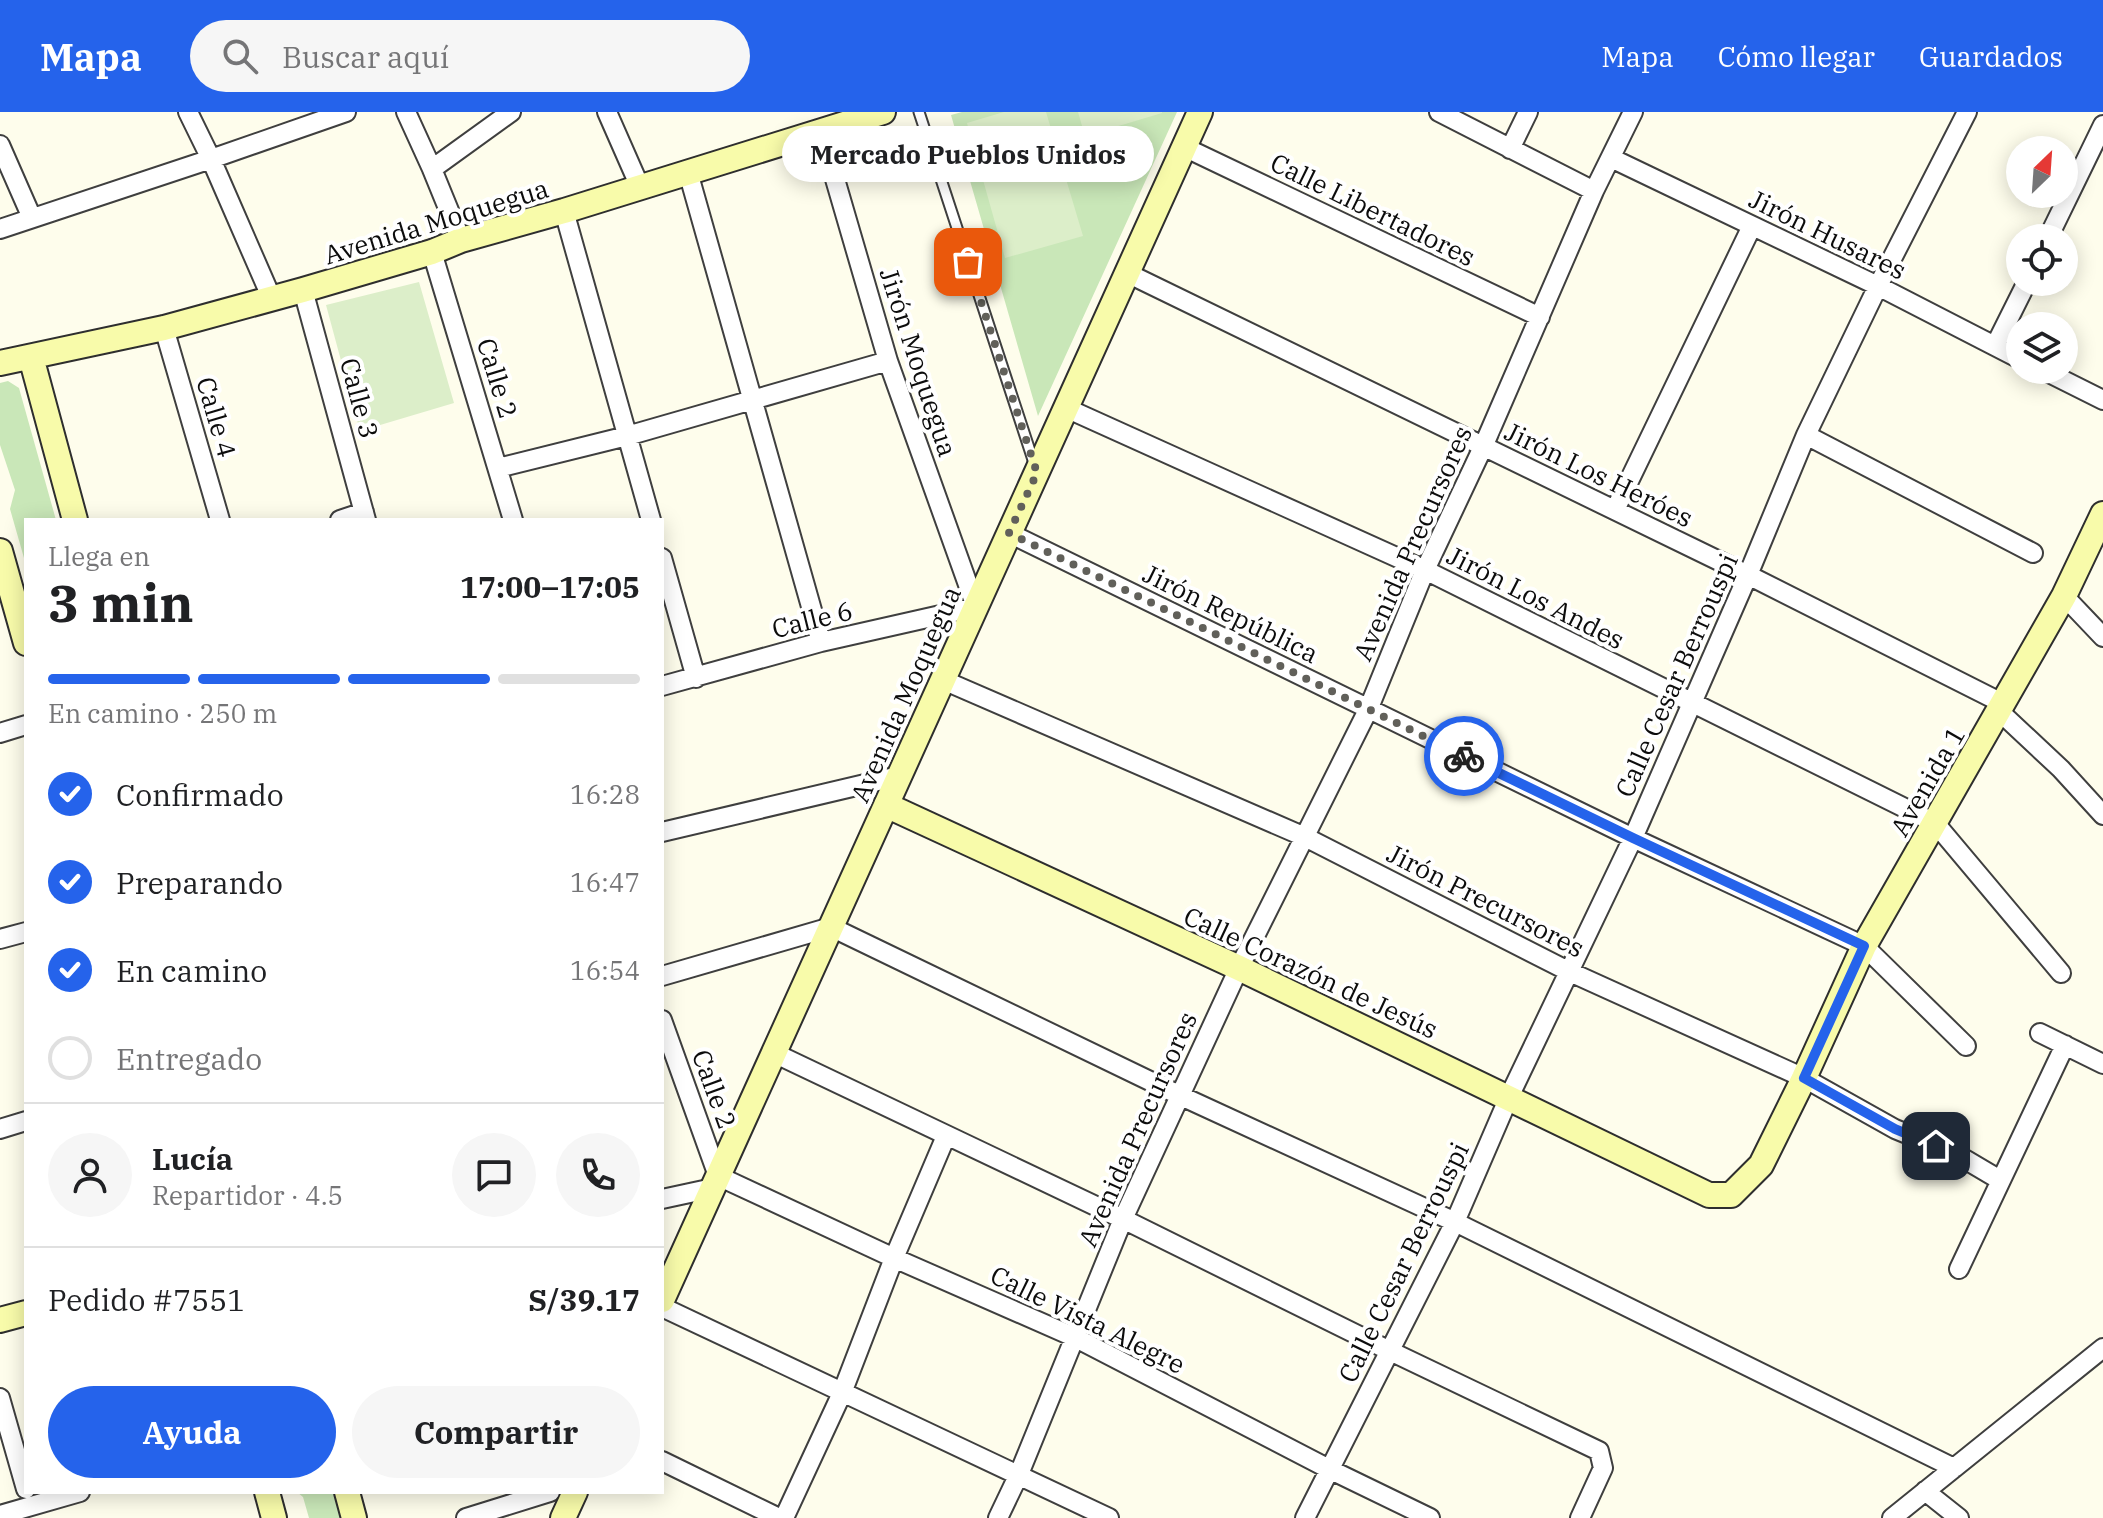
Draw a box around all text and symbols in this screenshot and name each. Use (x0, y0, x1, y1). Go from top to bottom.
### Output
search box (190, 20, 750, 92)
text: Mapa (40, 32, 142, 81)
icon: search (218, 34, 262, 78)
text: Buscar aquí (282, 37, 449, 76)
text: Mapa (1601, 38, 1674, 75)
text: Cómo llegar (1718, 38, 1875, 75)
text: Guardados (1919, 38, 2063, 75)
callout: Mercado Pueblos Unidos (782, 126, 1154, 182)
north arrow (2006, 136, 2078, 208)
map controls (2006, 136, 2078, 384)
text: Mercado Pueblos Unidos (810, 137, 1126, 171)
street label: Calle Libertadores (1265, 145, 1481, 273)
street label: Avenida Moquegua (320, 171, 552, 271)
street label: Jirón Husares (1744, 181, 1912, 287)
button: locate (2006, 224, 2078, 296)
pin (934, 228, 1002, 296)
icon: bag (946, 240, 990, 284)
street label: Jirón Moquegua (872, 263, 966, 461)
button: layers (2006, 312, 2078, 384)
street label: Calle 2 (470, 334, 526, 422)
street label: Calle 3 (333, 354, 387, 442)
street label: Calle 4 (189, 373, 245, 461)
street label: Jirón Los Heróes (1499, 414, 1699, 534)
street label: Avenida Precursores (1345, 420, 1479, 666)
street label: Jirón Los Andes (1442, 538, 1630, 656)
text: Llega en (48, 539, 150, 573)
street label: Calle Cesar Berrouspi (1607, 548, 1745, 802)
street label: Jirón República (1138, 556, 1324, 670)
text: 17:00–17:05 (460, 567, 640, 606)
text: 3 min (48, 569, 194, 636)
street label: Avenida Moquegua (842, 581, 968, 807)
street label: Calle 6 (768, 593, 856, 645)
text: En camino · 250 m (48, 696, 277, 730)
courier (1424, 716, 1504, 796)
street label: Avenida 1 (1882, 720, 1972, 842)
icon: bike (1442, 734, 1486, 778)
icon: check (48, 772, 92, 816)
text: Confirmado (116, 775, 284, 814)
text: 16:28 (570, 777, 640, 811)
street label: Jirón Precursores (1382, 836, 1590, 964)
icon: check (48, 860, 92, 904)
text: Preparando (116, 863, 283, 902)
text: 16:47 (570, 865, 640, 899)
street label: Calle Corazón de Jesús (1179, 898, 1443, 1046)
icon: check (48, 948, 92, 992)
text: En camino (116, 951, 267, 990)
text: 16:54 (570, 953, 640, 987)
street label: Avenida Precursores (1070, 1006, 1204, 1252)
text: Entregado (116, 1039, 262, 1078)
street label: Calle 2 (685, 1045, 745, 1133)
pin (1902, 1112, 1970, 1180)
icon: home (1914, 1124, 1958, 1168)
button: person (48, 1133, 132, 1217)
button: chat (452, 1133, 536, 1217)
button: phone (556, 1133, 640, 1217)
street label: Calle Cesar Berrouspi (1330, 1136, 1476, 1388)
text: Lucía (152, 1139, 233, 1178)
text: Repartidor · 4.5 (152, 1178, 343, 1212)
street label: Calle Vista Alegre (985, 1257, 1191, 1381)
text: Pedido #7551 (48, 1280, 245, 1319)
text: S/39.17 (528, 1280, 640, 1319)
button: Ayuda (48, 1386, 336, 1478)
button: Compartir (352, 1386, 640, 1478)

